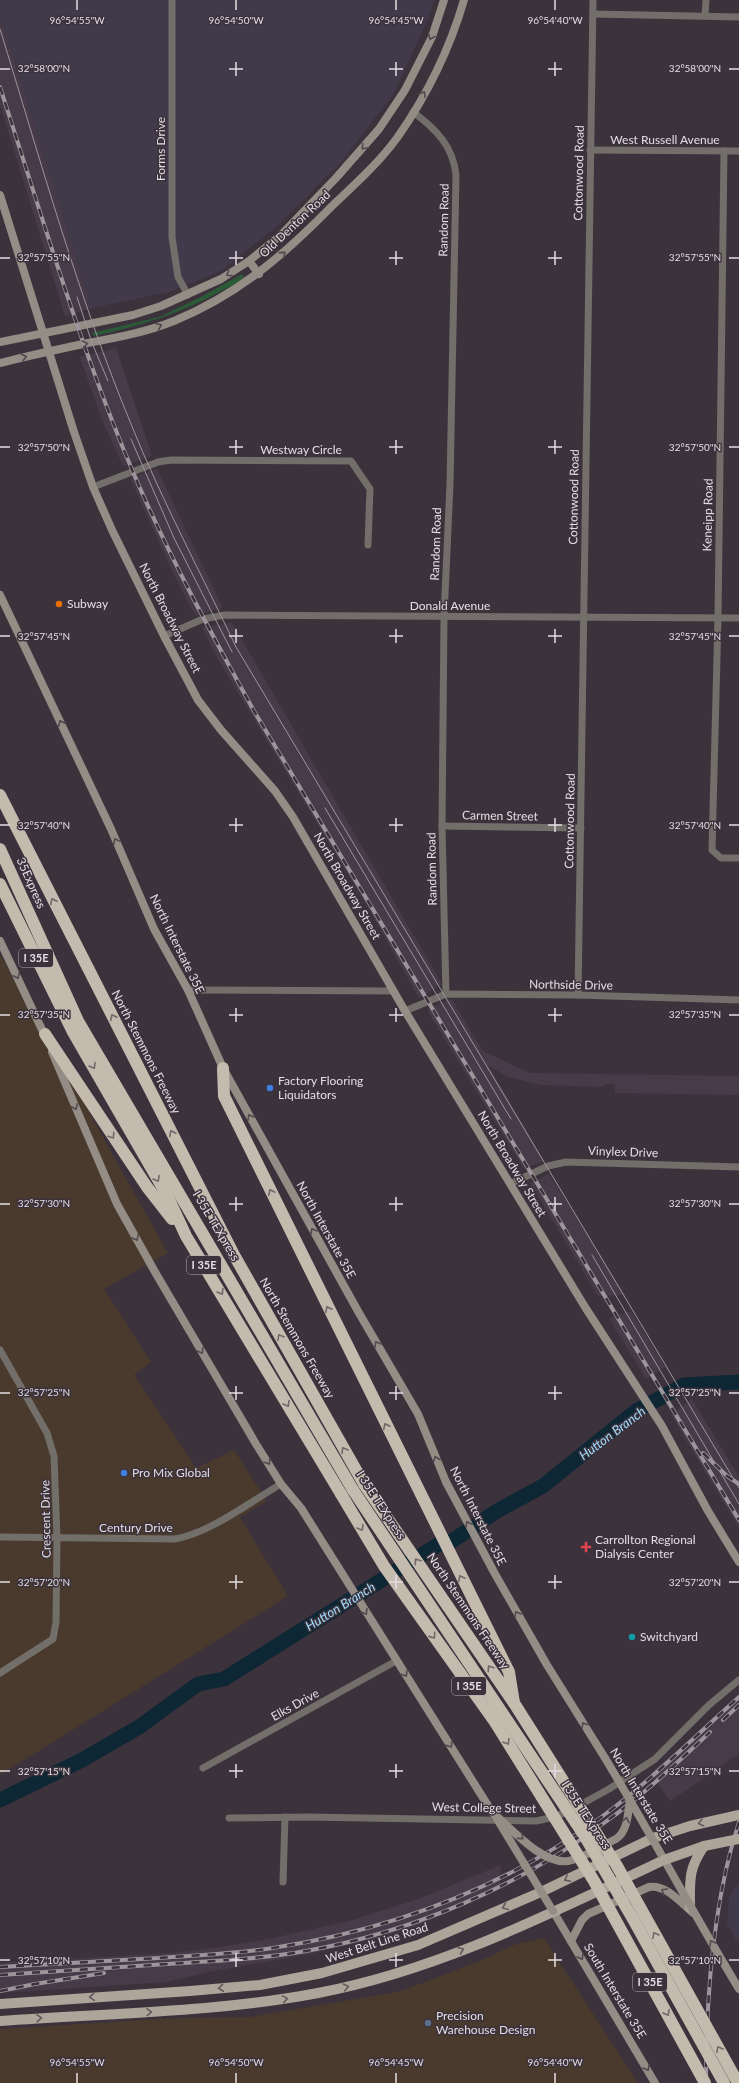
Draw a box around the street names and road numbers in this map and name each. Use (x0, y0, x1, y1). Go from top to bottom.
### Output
street label: Forms Drive (153, 117, 168, 181)
street label: Cottonwood Road (570, 125, 587, 221)
street label: West Russell Avenue (610, 132, 720, 147)
street label: Random Road (435, 183, 452, 257)
street label: Old Denton Road (256, 187, 333, 260)
street label: Westway Circle (260, 442, 342, 457)
street label: Cottonwood Road (565, 449, 582, 545)
street label: Keneipp Road (699, 478, 716, 552)
street label: Random Road (427, 507, 444, 581)
street label: North Broadway Street (136, 560, 205, 676)
street label: Donald Avenue (410, 598, 490, 613)
street label: Cottonwood Road (561, 773, 578, 869)
street label: Carmen Street (462, 807, 539, 824)
street label: North Broadway Street (311, 830, 385, 943)
street label: Random Road (423, 832, 440, 906)
street label: 35Express (14, 855, 49, 911)
street label: North Interstate 35E (147, 892, 208, 996)
road number: I 35E (19, 949, 53, 967)
street label: Northside Drive (529, 976, 613, 993)
street label: North Stemmons Freeway (109, 987, 185, 1117)
street label: North Broadway Street (475, 1108, 550, 1220)
street label: Vinylex Drive (588, 1143, 658, 1160)
street label: North Interstate 35E (293, 1178, 359, 1281)
street label: I 35E TEXpress (189, 1188, 243, 1264)
road number: I 35E (187, 1256, 221, 1274)
street label: North Stemmons Freeway (257, 1275, 339, 1401)
street label: North Interstate 35E (447, 1464, 510, 1568)
street label: I 35E TEXpress (354, 1467, 409, 1542)
street label: Crescent Drive (37, 1480, 54, 1558)
street label: Century Drive (99, 1520, 173, 1535)
street label: North Stemmons Freeway (424, 1550, 513, 1672)
road number: I 35E (452, 1677, 486, 1695)
street label: Elks Drive (268, 1685, 321, 1724)
street label: North Interstate 35E (607, 1745, 676, 1846)
street label: I 35E TEXpress (559, 1777, 614, 1852)
street label: West College Street (432, 1799, 537, 1816)
street label: West Belt Line Road (324, 1919, 430, 1966)
street label: South Interstate 35E (581, 1940, 650, 2041)
road number: I 35E (633, 1973, 667, 1991)

